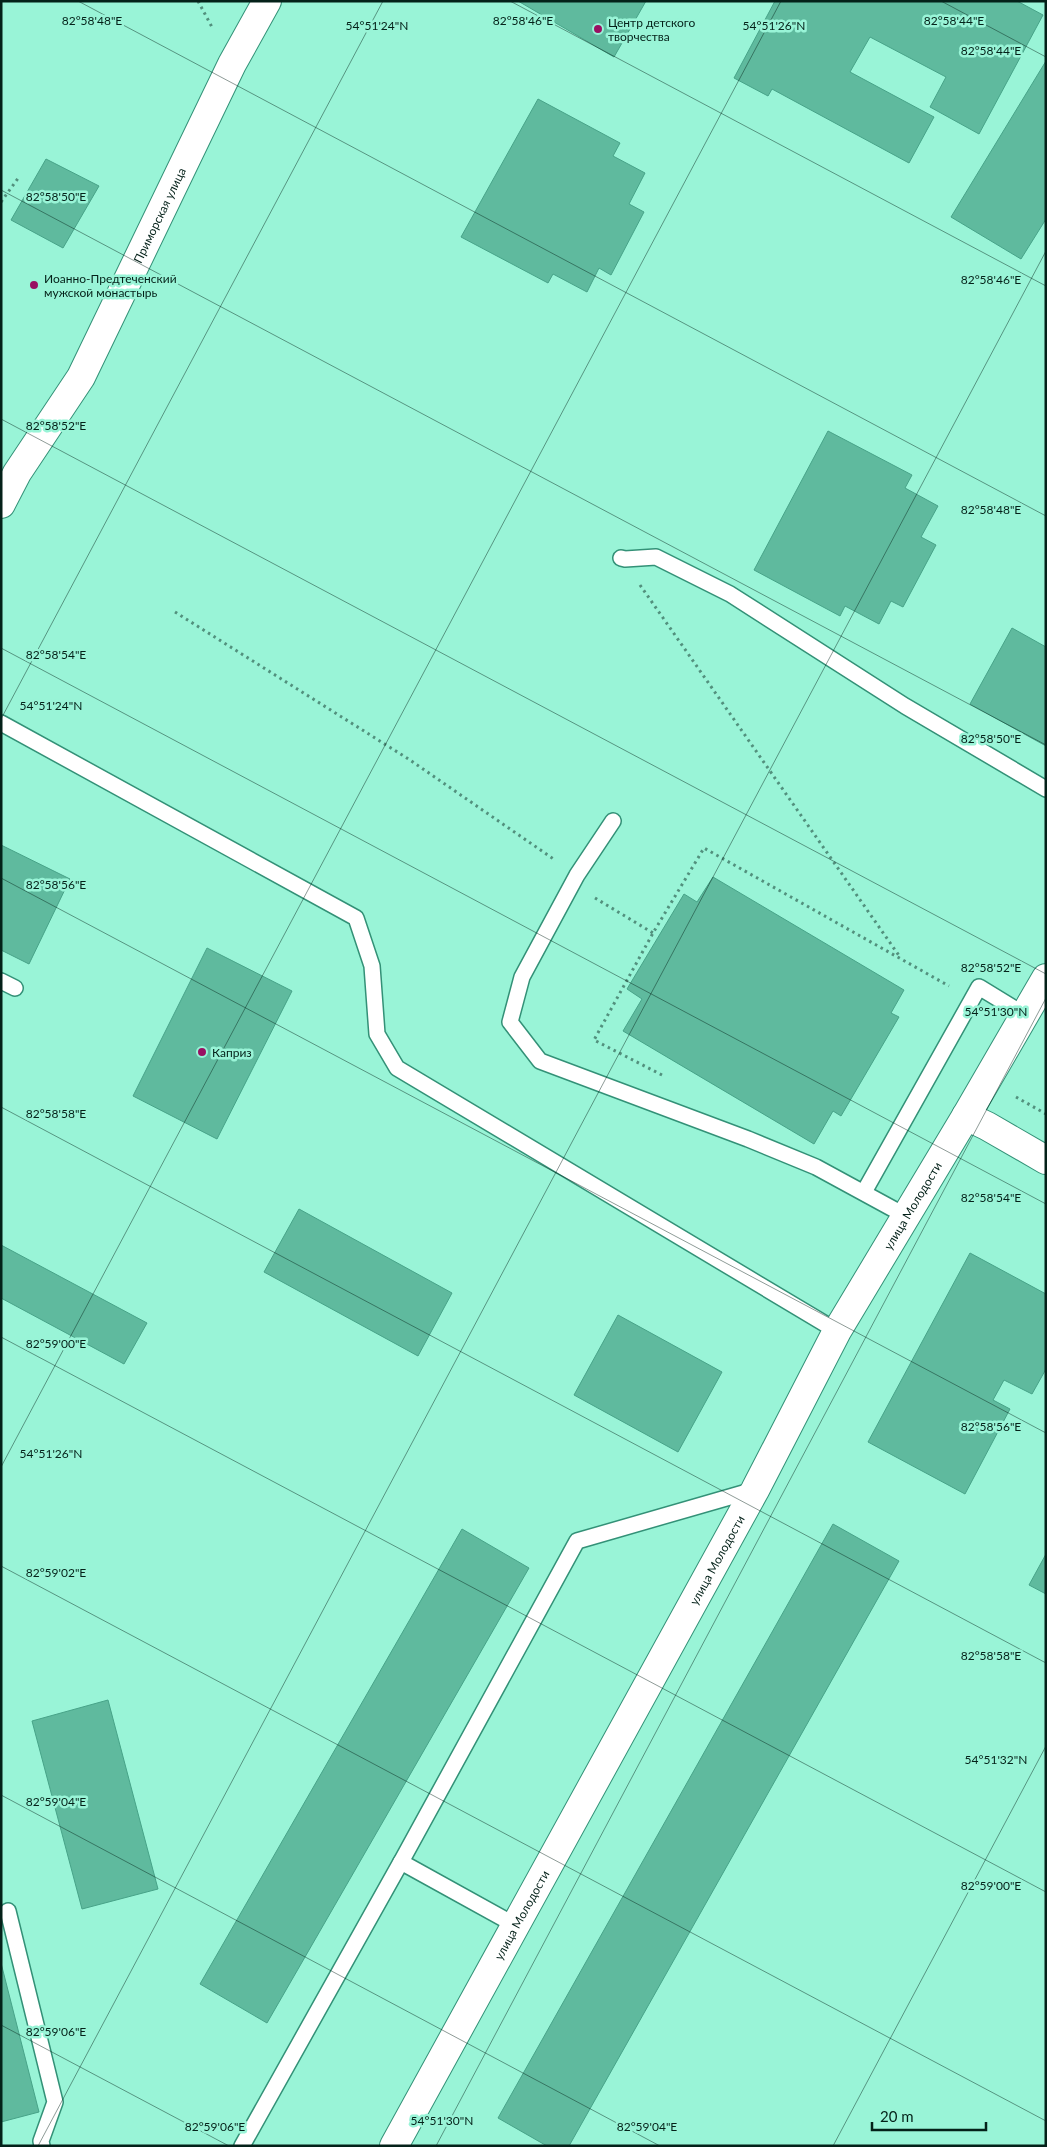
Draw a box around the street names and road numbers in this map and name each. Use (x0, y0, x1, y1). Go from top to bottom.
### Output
street label: Приморская улица (130, 165, 188, 265)
street label: улица Молодости (880, 1159, 944, 1252)
street label: улица Молодости (686, 1512, 747, 1607)
street label: улица Молодости (491, 1867, 552, 1962)

